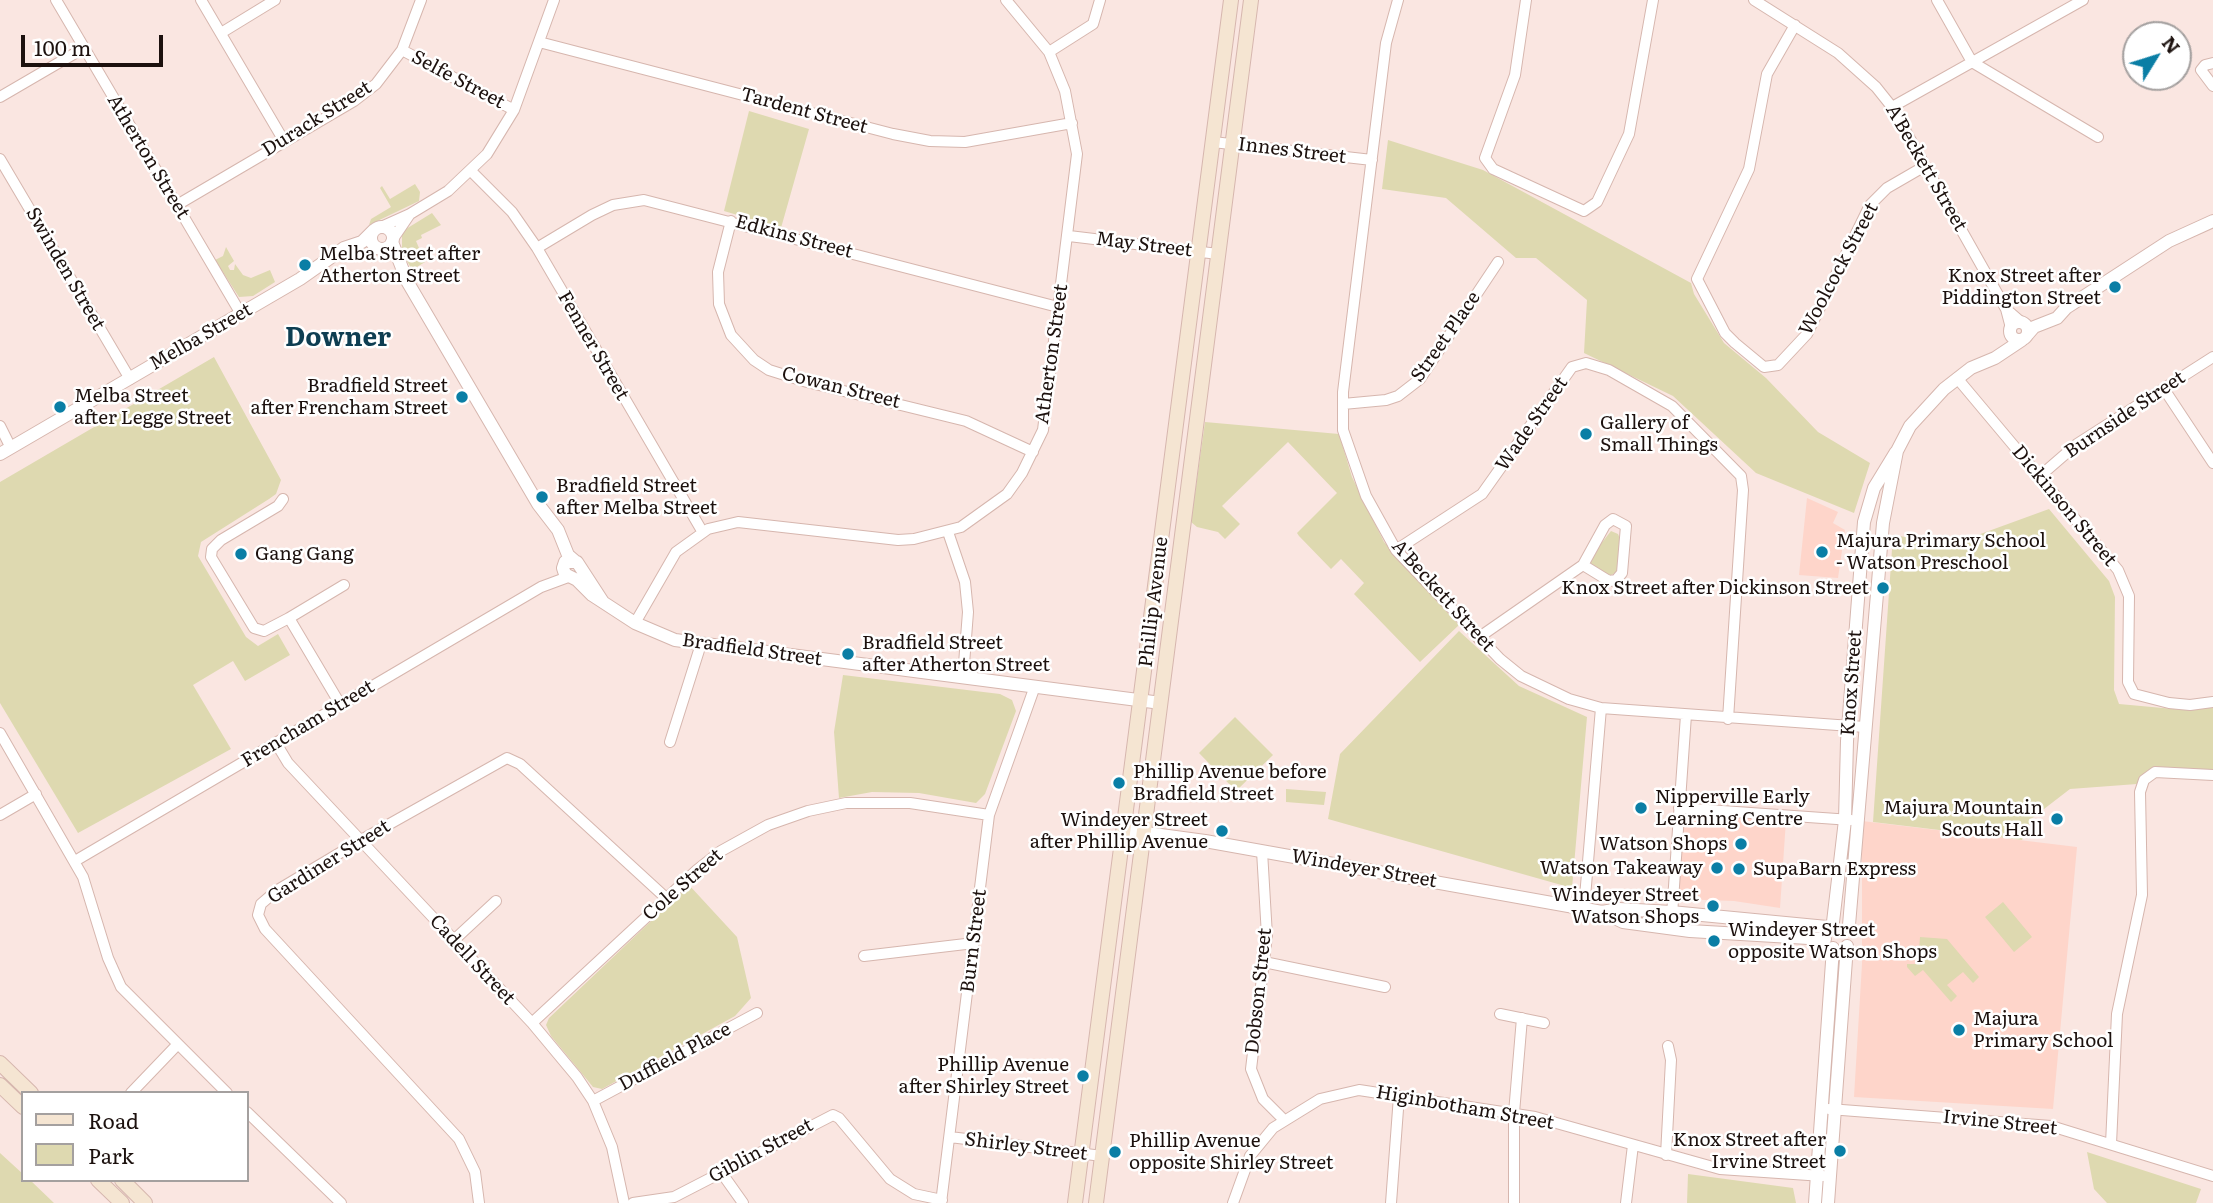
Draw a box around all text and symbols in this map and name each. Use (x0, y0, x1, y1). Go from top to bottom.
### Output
scale bar (24, 21, 166, 65)
north arrow (2122, 21, 2192, 91)
text: N (2156, 29, 2188, 59)
text: 100 m (34, 31, 91, 62)
street label: Selfe Street (407, 46, 509, 114)
street label: Durack Street (258, 76, 376, 162)
street label: Tardent Street (738, 83, 870, 139)
street label: Atherton Street (102, 91, 194, 223)
street label: A'Beckett Street (1880, 100, 1972, 236)
street label: Innes Street (1237, 133, 1347, 169)
street label: Woolcock Street (1794, 199, 1884, 339)
street label: Swinden Street (21, 203, 109, 335)
street label: Edkins Street (733, 210, 855, 264)
street label: May Street (1094, 228, 1194, 262)
place label: Melba Street after Atherton Street (319, 243, 480, 287)
marker: Melba Street after Atherton Street (297, 257, 313, 273)
place label: Knox Street after Piddington Street (1941, 265, 2101, 309)
marker: Knox Street after Piddington Street (2107, 279, 2123, 295)
street label: Atherton Street (1031, 283, 1073, 425)
street label: Fenner Street (553, 287, 633, 405)
street label: Street Place (1406, 287, 1486, 387)
street label: Melba Street (146, 298, 256, 376)
district label: Downer (285, 322, 391, 354)
street label: Cowan Street (779, 362, 903, 414)
street label: Burnside Street (2060, 366, 2190, 464)
street label: Wade Street (1491, 372, 1573, 476)
place label: Bradfield Street after Frencham Street (250, 375, 448, 419)
place label: Melba Street after Legge Street (74, 385, 232, 429)
marker: Bradfield Street after Frencham Street (454, 389, 470, 405)
marker: Melba Street after Legge Street (52, 399, 68, 415)
place label: Gallery of Small Things (1600, 412, 1718, 456)
marker: Gallery of Small Things (1578, 426, 1594, 442)
street label: Dickinson Street (2007, 441, 2121, 571)
place label: Bradfield Street after Melba Street (556, 475, 717, 519)
marker: Bradfield Street after Melba Street (534, 489, 550, 505)
place label: Majura Primary School - Watson Preschool (1836, 530, 2046, 574)
street label: Phillip Avenue (1135, 535, 1173, 669)
street label: A'Beckett Street (1387, 535, 1499, 657)
place label: Gang Gang (255, 543, 354, 565)
marker: Majura Primary School - Watson Preschool (1814, 544, 1830, 560)
marker: Gang Gang (233, 546, 249, 562)
place label: Knox Street after Dickinson Street (1561, 577, 1869, 599)
marker: Knox Street after Dickinson Street (1875, 580, 1891, 596)
street label: Bradfield Street (681, 629, 823, 671)
street label: Knox Street (1837, 629, 1867, 737)
place label: Bradfield Street after Atherton Street (862, 632, 1050, 676)
marker: Bradfield Street after Atherton Street (840, 646, 856, 662)
street label: Frencham Street (237, 675, 379, 773)
place label: Phillip Avenue before Bradfield Street (1133, 761, 1327, 805)
marker: Phillip Avenue before Bradfield Street (1111, 775, 1127, 791)
place label: Nipperville Early Learning Centre (1655, 786, 1810, 830)
place label: Majura Mountain Scouts Hall (1883, 797, 2043, 841)
marker: Nipperville Early Learning Centre (1633, 800, 1649, 816)
place label: Windeyer Street after Phillip Avenue (1030, 809, 1208, 853)
marker: Majura Mountain Scouts Hall (2049, 811, 2065, 827)
street label: Gardiner Street (263, 815, 395, 909)
marker: Windeyer Street after Phillip Avenue (1214, 823, 1230, 839)
place label: Watson Shops (1599, 833, 1727, 855)
marker: Watson Shops (1733, 836, 1749, 852)
street label: Cole Street (638, 844, 728, 926)
street label: Windeyer Street (1289, 845, 1439, 893)
place label: Watson Takeaway (1540, 857, 1703, 879)
place label: SupaBarn Express (1753, 858, 1916, 880)
marker: Watson Takeaway (1709, 860, 1725, 876)
marker: SupaBarn Express (1731, 861, 1747, 877)
place label: Windeyer Street Watson Shops (1552, 884, 1699, 928)
street label: Burn Street (956, 888, 992, 994)
marker: Windeyer Street Watson Shops (1705, 898, 1721, 914)
street label: Cadell Street (424, 910, 520, 1010)
place label: Windeyer Street opposite Watson Shops (1728, 919, 1937, 963)
street label: Dobson Street (1241, 927, 1277, 1055)
marker: Windeyer Street opposite Watson Shops (1706, 933, 1722, 949)
place label: Majura Primary School (1973, 1008, 2113, 1052)
street label: Duffield Place (615, 1018, 735, 1096)
marker: Majura Primary School (1951, 1022, 1967, 1038)
place label: Phillip Avenue after Shirley Street (899, 1054, 1069, 1098)
marker: Phillip Avenue after Shirley Street (1075, 1068, 1091, 1084)
street label: Higinbotham Street (1374, 1081, 1556, 1135)
legend (21, 1091, 248, 1182)
text: Road (88, 1104, 139, 1135)
street label: Irvine Street (1942, 1106, 2058, 1140)
street label: Giblin Street (705, 1114, 817, 1188)
street label: Shirley Street (963, 1128, 1089, 1166)
place label: Knox Street after Irvine Street (1673, 1129, 1826, 1173)
place label: Phillip Avenue opposite Shirley Street (1129, 1130, 1333, 1174)
text: Park (88, 1139, 134, 1170)
marker: Knox Street after Irvine Street (1832, 1143, 1848, 1159)
marker: Phillip Avenue opposite Shirley Street (1107, 1144, 1123, 1160)

